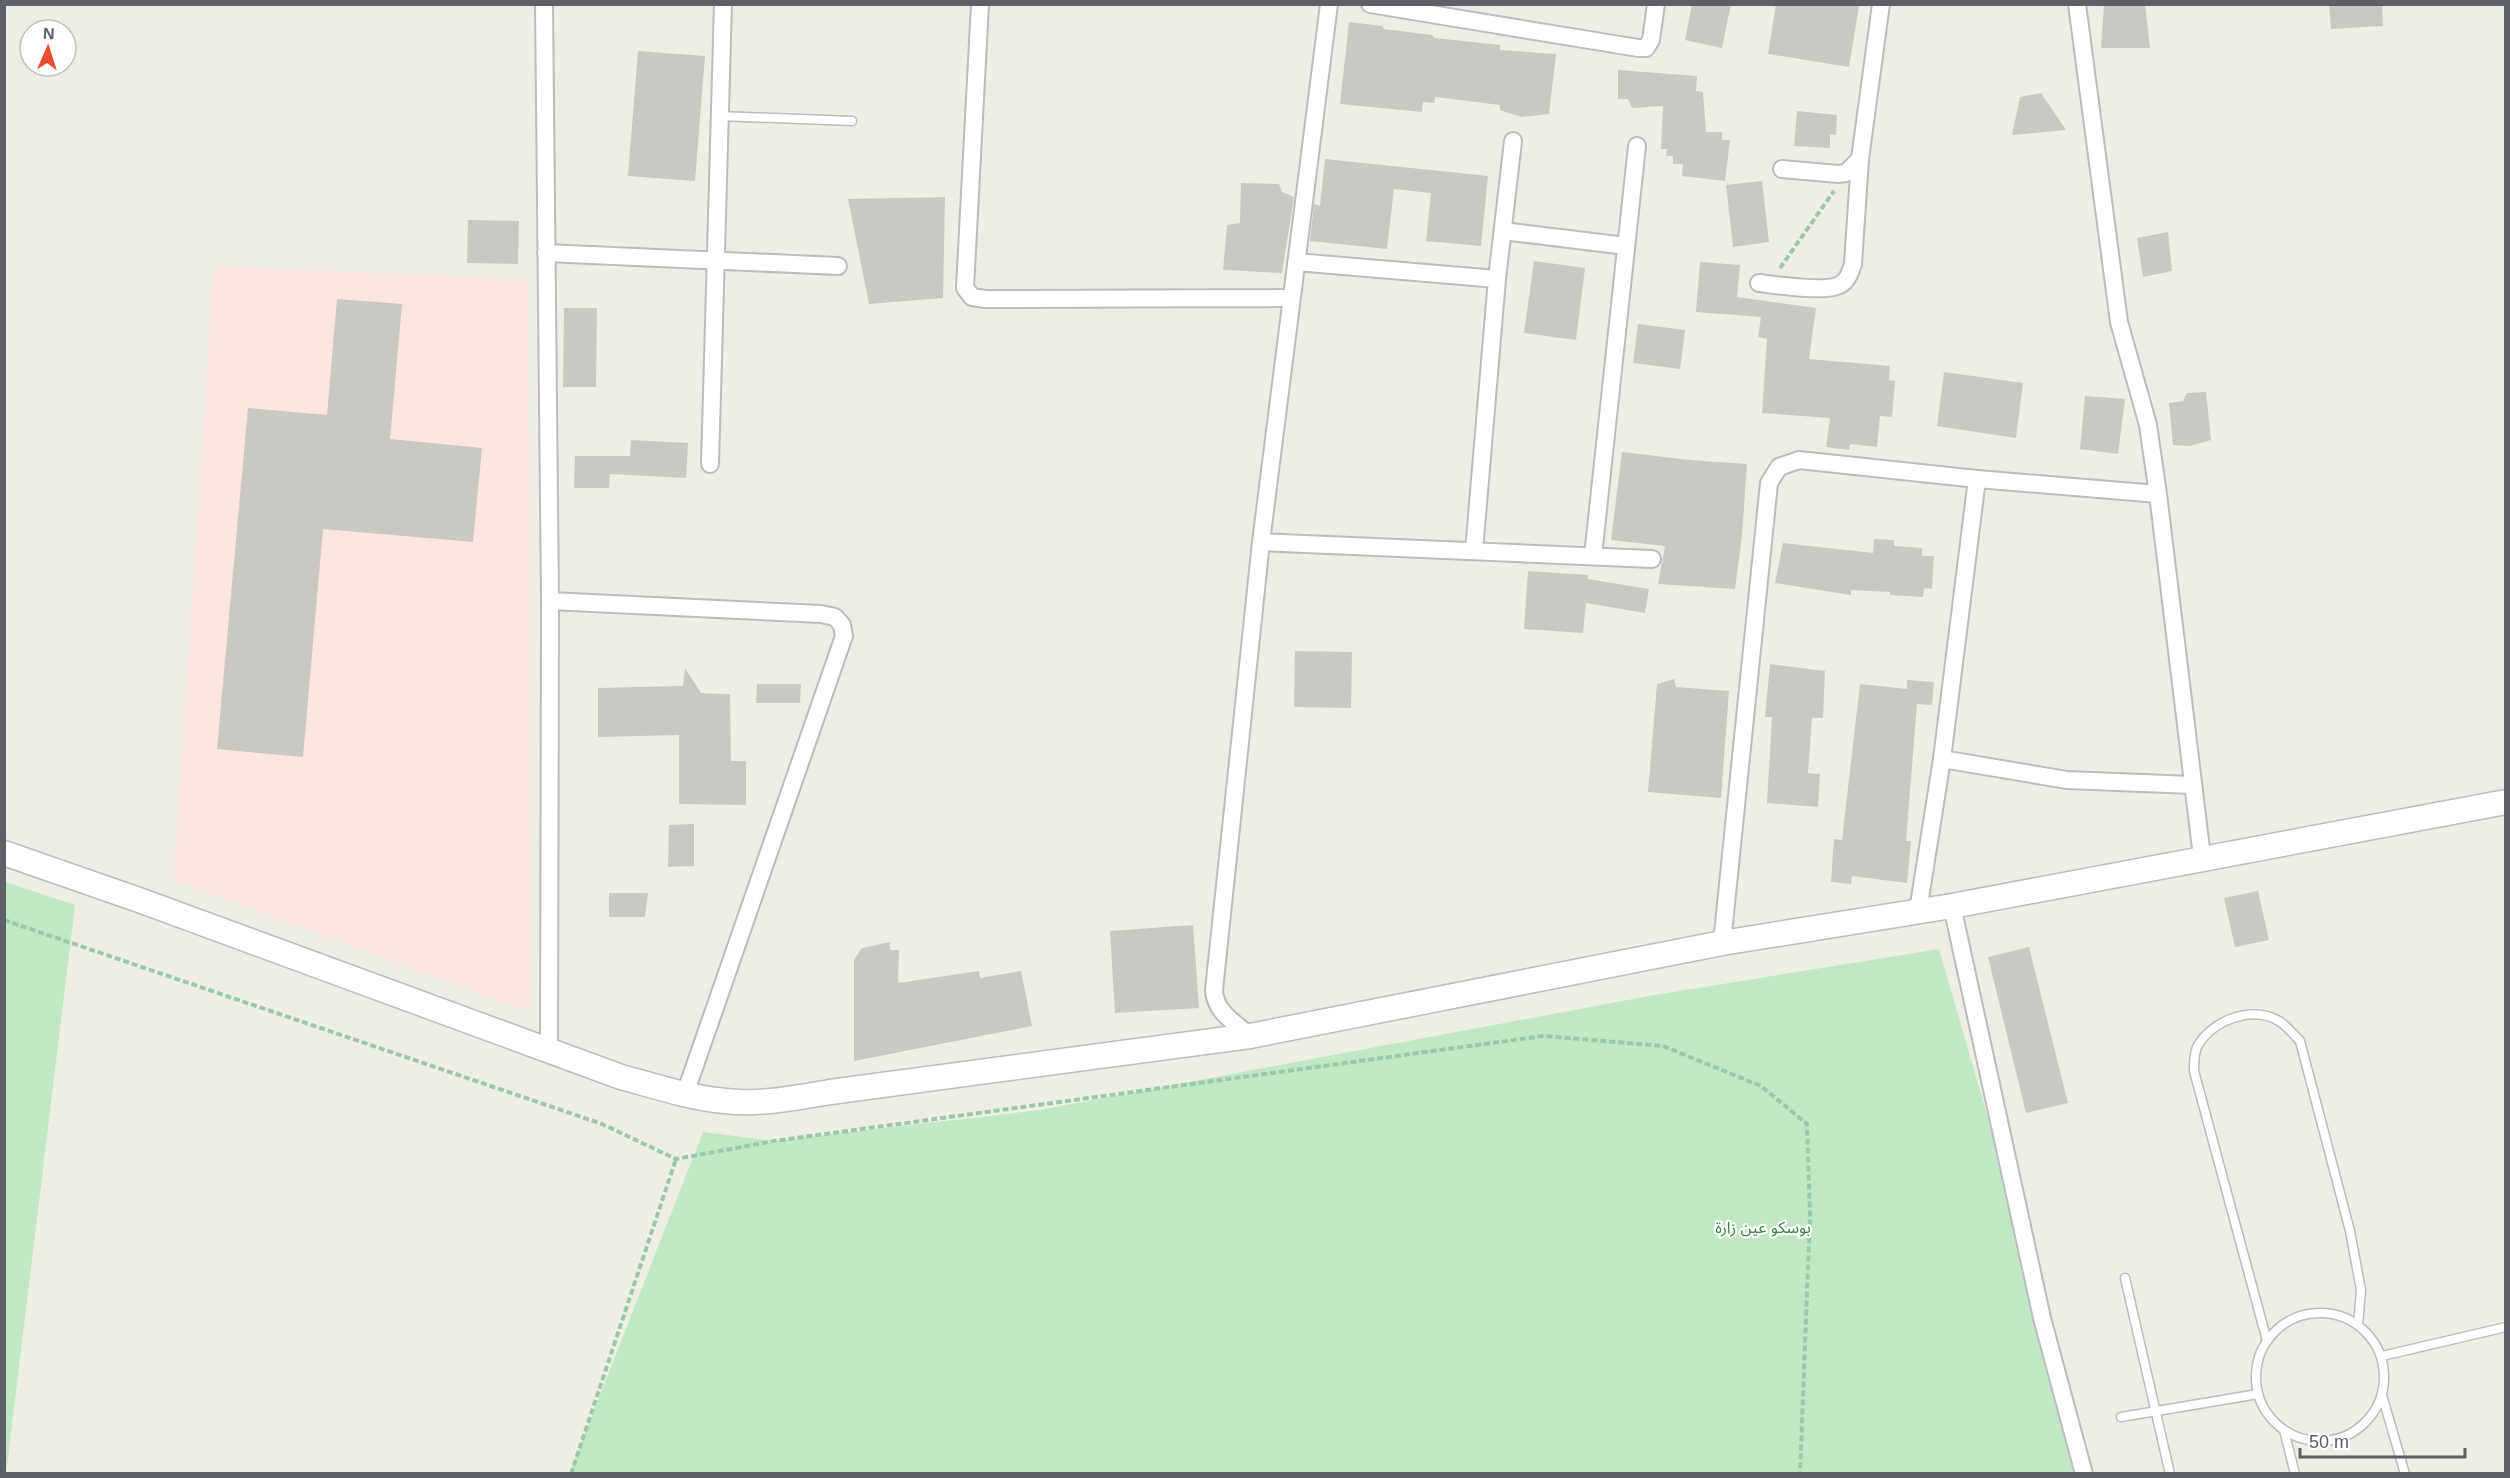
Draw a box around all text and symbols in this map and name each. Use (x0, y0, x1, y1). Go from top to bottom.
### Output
north arrow (18, 18, 78, 78)
text: N (43, 25, 55, 42)
park label: بوسكو عين زارة (1715, 1219, 1811, 1237)
scale bar (2300, 1421, 2465, 1459)
text: 50 m (2309, 1432, 2349, 1452)

